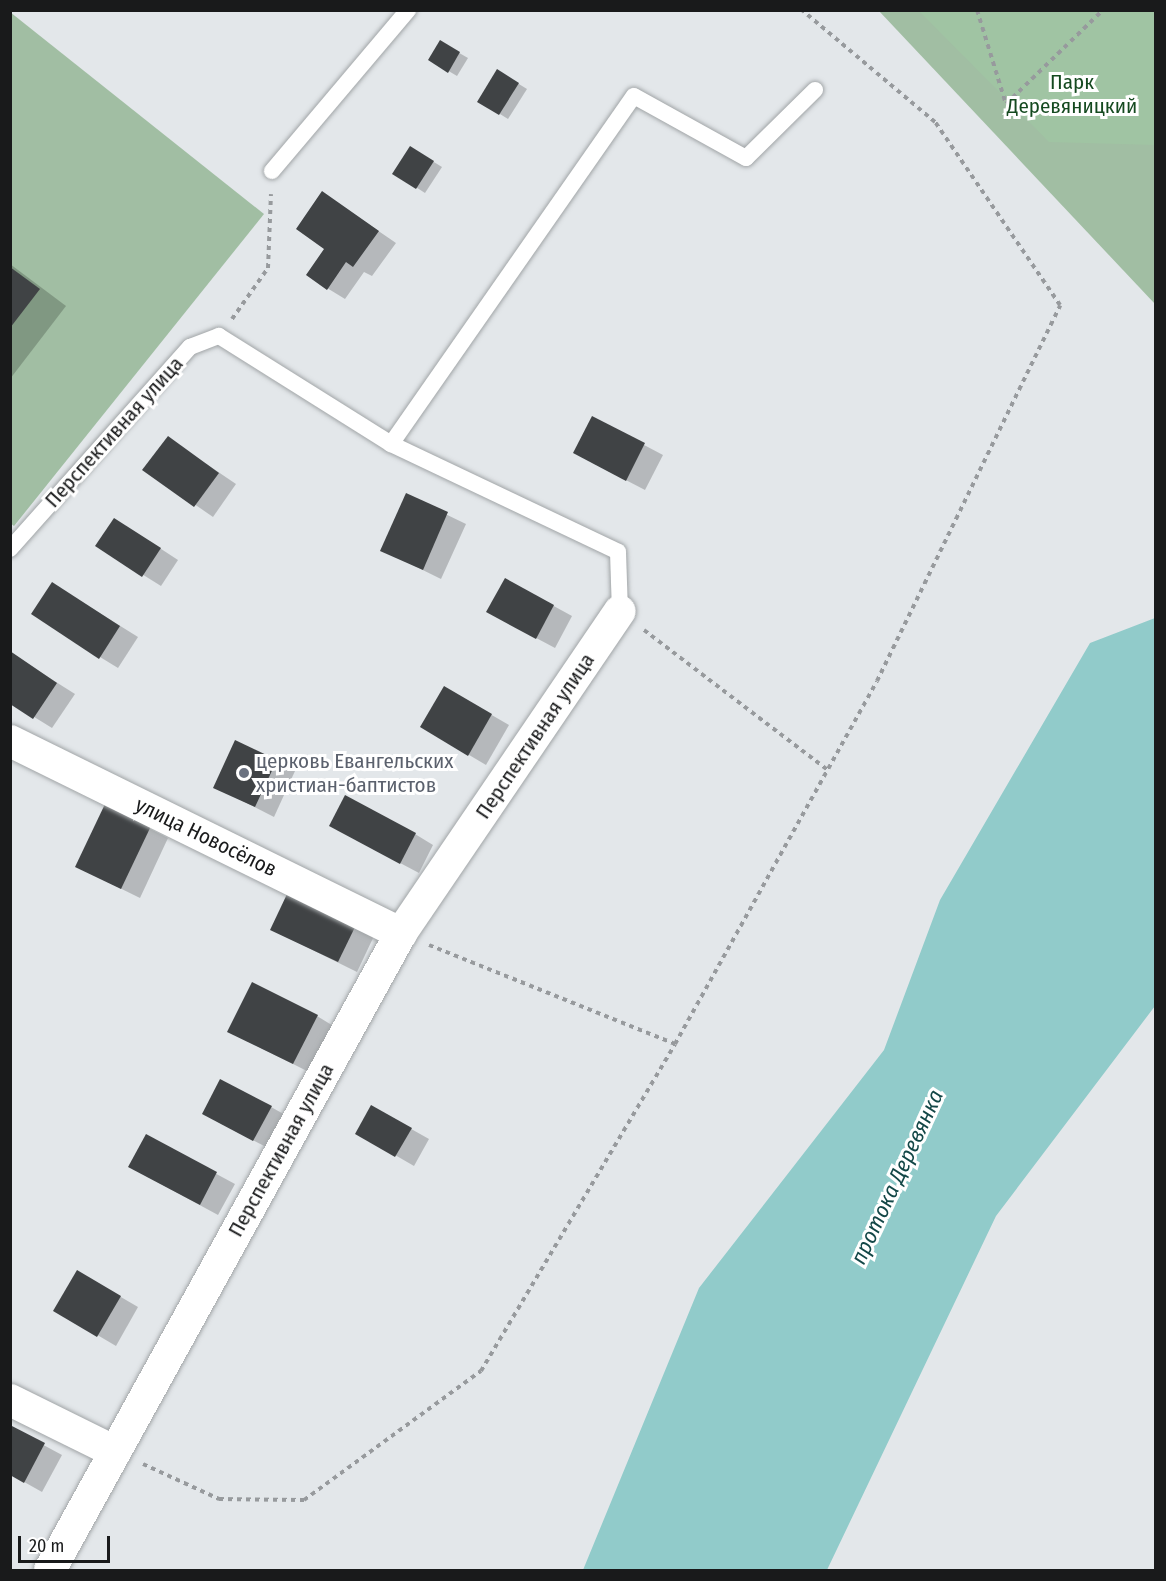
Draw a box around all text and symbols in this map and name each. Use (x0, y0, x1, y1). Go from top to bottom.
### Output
park label: Парк Деревяницкий (1007, 69, 1137, 119)
street label: Перспективная улица (40, 351, 188, 513)
street label: Перспективная улица (470, 648, 600, 824)
place label: церковь Евангельских христиан-баптистов (256, 748, 453, 798)
marker: церковь Евангельских христиан-баптистов (237, 766, 251, 780)
street label: улица Новосёлов (131, 792, 281, 882)
street label: Перспективная улица (223, 1059, 339, 1241)
water label: протока Деревянка (845, 1086, 949, 1268)
scale bar (21, 1524, 112, 1562)
text: 20 m (29, 1535, 64, 1557)

